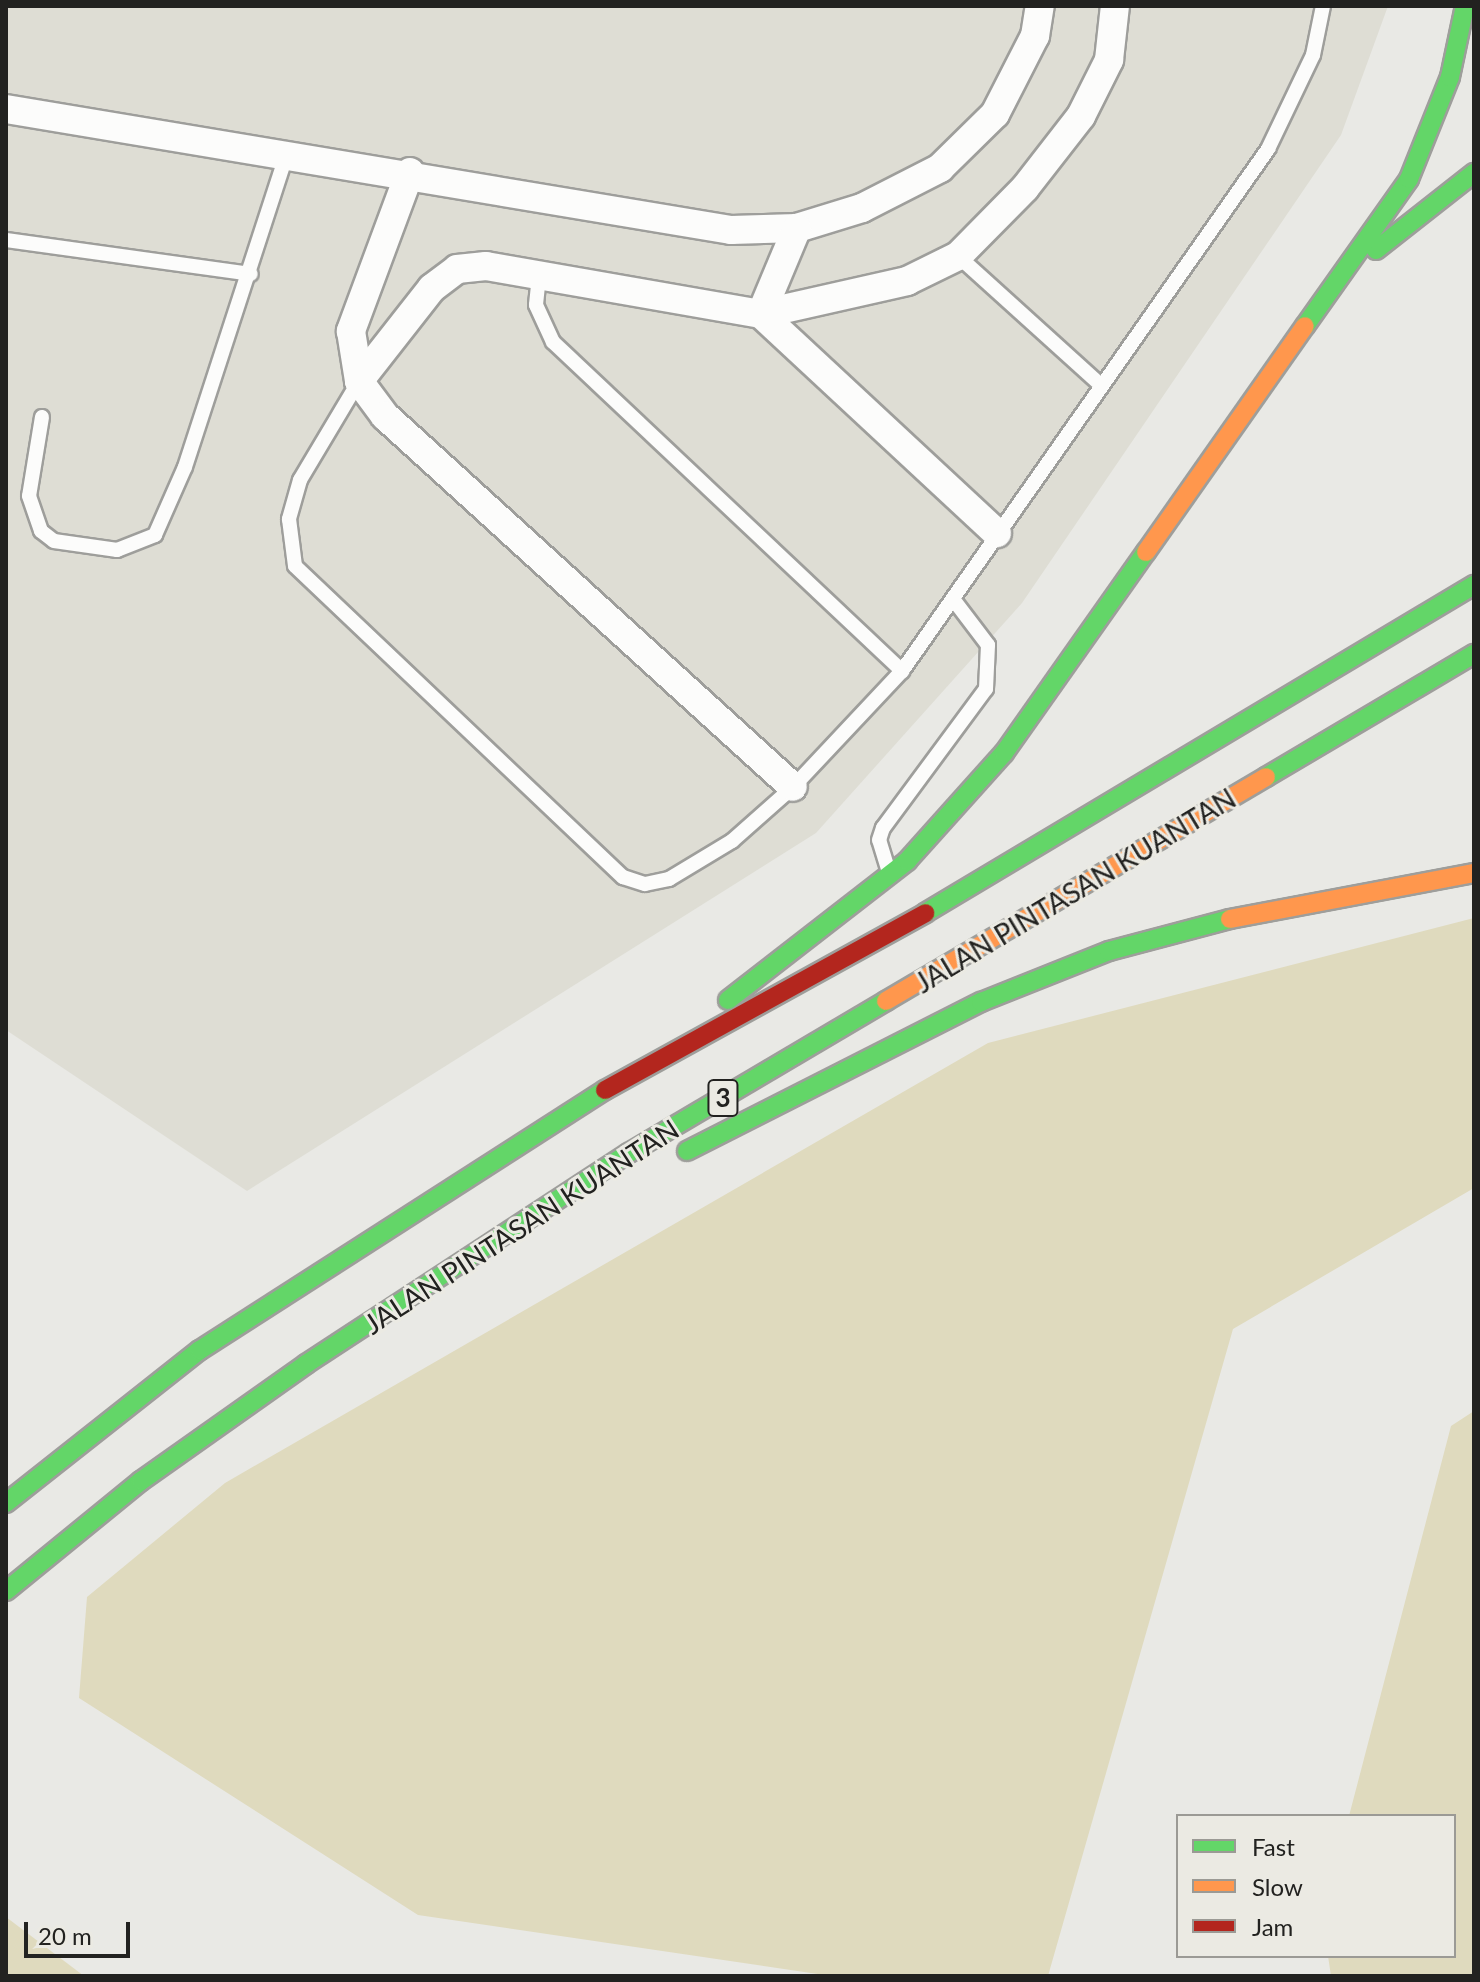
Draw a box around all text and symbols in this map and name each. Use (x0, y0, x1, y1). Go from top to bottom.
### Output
street label: JALAN PINTASAN KUANTAN (909, 781, 1241, 999)
road number: 3 (707, 1076, 739, 1120)
street label: JALAN PINTASAN KUANTAN (357, 1112, 685, 1340)
legend (1176, 1814, 1456, 1958)
text: Fast (1252, 1832, 1295, 1861)
text: Slow (1252, 1872, 1303, 1901)
scale bar (28, 1906, 134, 1956)
text: Jam (1252, 1912, 1293, 1941)
text: 20 m (38, 1921, 92, 1950)

